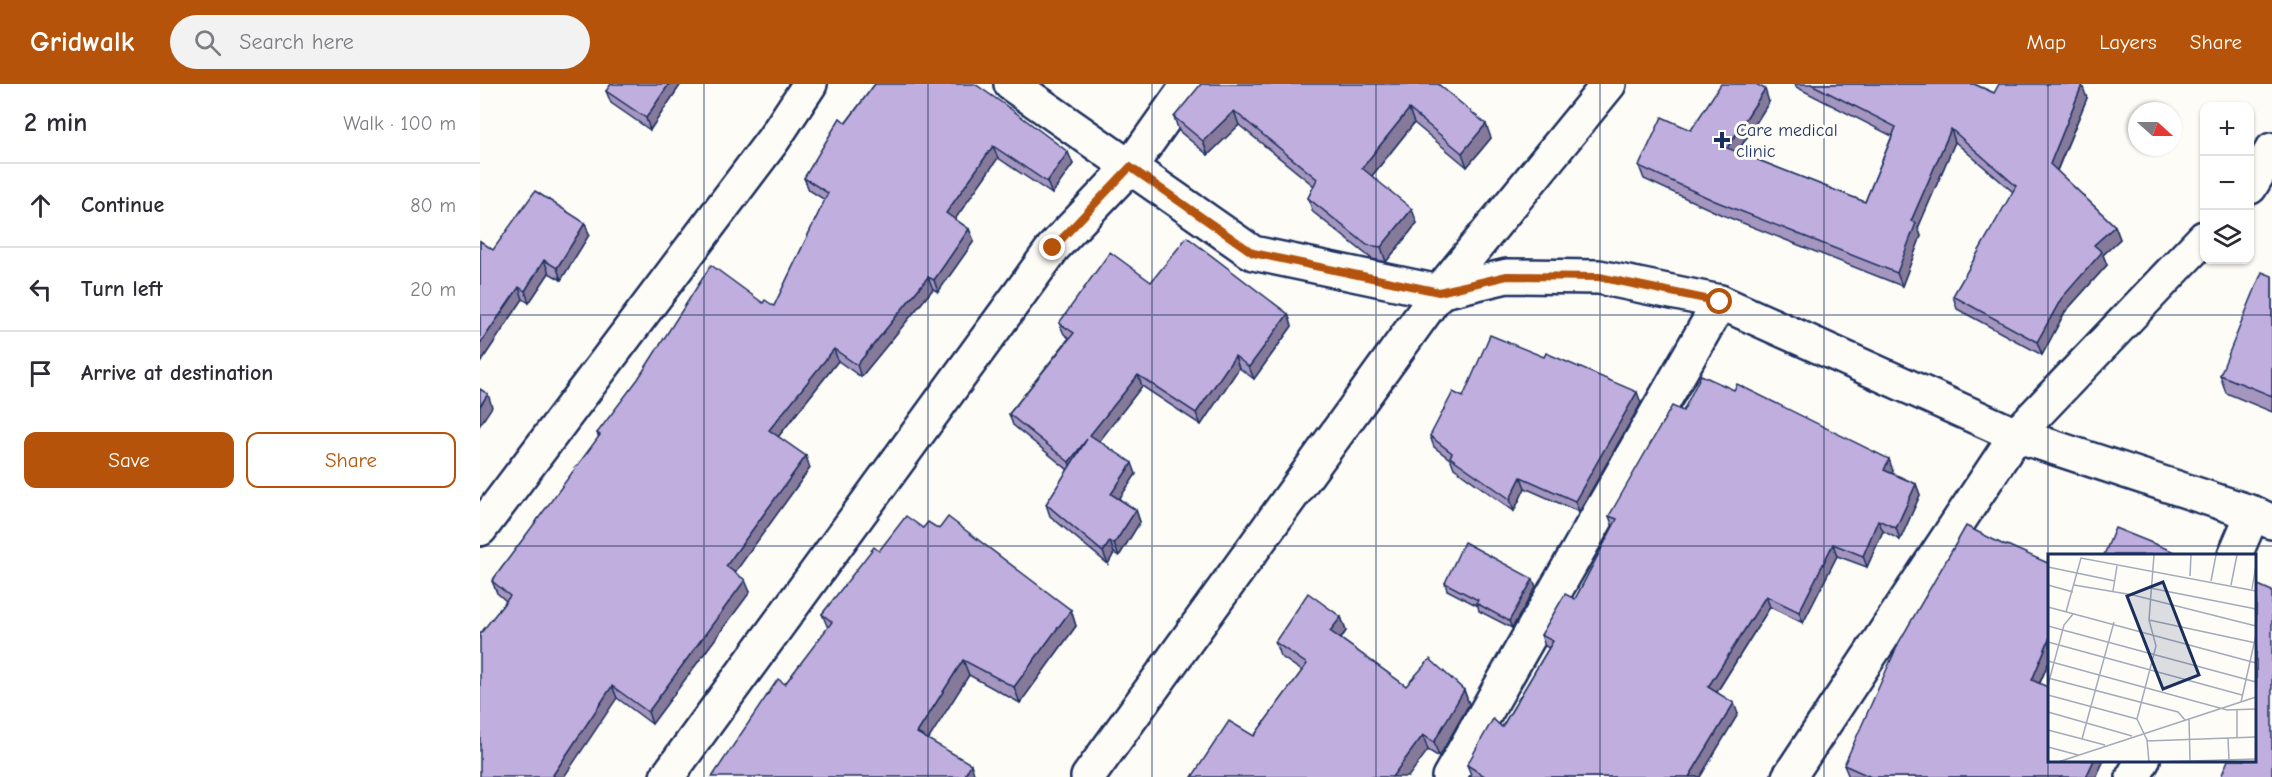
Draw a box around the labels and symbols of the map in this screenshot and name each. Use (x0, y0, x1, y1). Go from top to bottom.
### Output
north arrow (2128, 102, 2182, 156)
place label: Care medical clinic (1736, 120, 1838, 162)
marker: Care medical clinic (1713, 131, 1731, 149)
route end (1039, 234, 1065, 260)
route start (1706, 288, 1732, 314)
inset map (2048, 554, 2257, 762)

